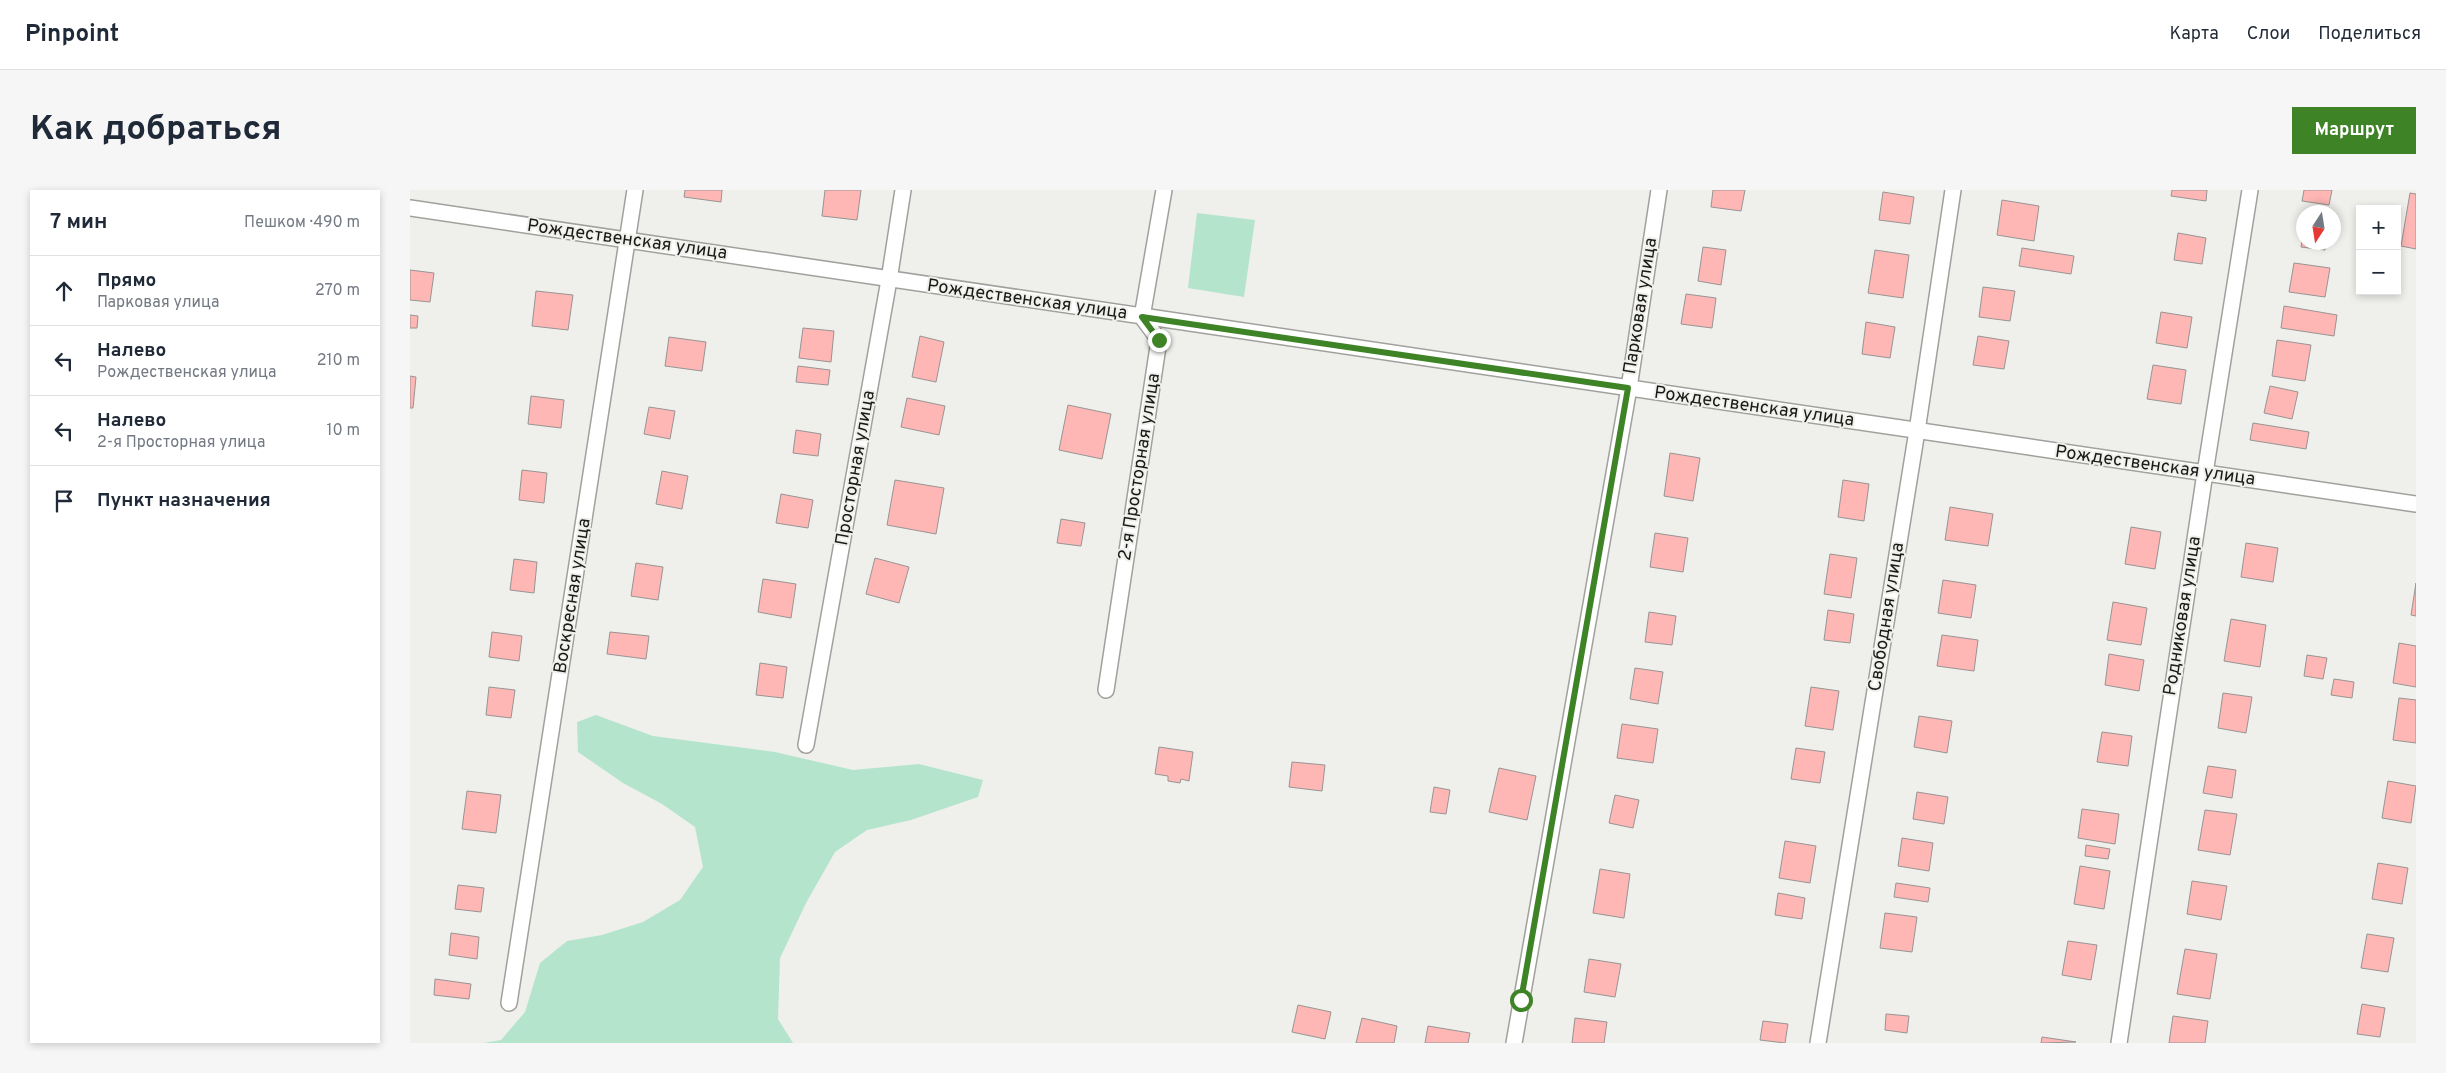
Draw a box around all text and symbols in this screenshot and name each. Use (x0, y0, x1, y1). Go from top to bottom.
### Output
text: Pinpoint (25, 20, 119, 50)
text: Карта (2169, 23, 2219, 46)
text: Слои (2247, 23, 2290, 46)
text: Поделиться (2318, 23, 2421, 46)
button: Маршрут (2292, 107, 2416, 154)
text: Как добраться (30, 108, 282, 152)
north arrow (2296, 205, 2341, 250)
map controls (2356, 205, 2401, 295)
button: + (2356, 205, 2401, 250)
text: 7 мин (50, 209, 107, 236)
text: Пешком · 490 m (244, 213, 360, 233)
street label: Рождественская улица (525, 215, 729, 265)
street label: Парковая улица (1619, 236, 1663, 376)
button: − (2356, 250, 2401, 295)
text: Прямо (97, 269, 156, 293)
street label: Рождественская улица (925, 275, 1129, 325)
icon: ahead (50, 277, 78, 305)
text: 270 m (315, 281, 360, 301)
text: Парковая улица (97, 293, 220, 313)
route end (1148, 329, 1171, 352)
text: Налево (97, 339, 166, 363)
icon: left (50, 347, 78, 375)
text: 210 m (317, 351, 360, 371)
text: Рождественская улица (97, 363, 277, 383)
street label: 2-я Просторная улица (1114, 372, 1166, 562)
street label: Рождественская улица (1652, 382, 1856, 432)
street label: Просторная улица (831, 389, 881, 547)
text: Налево (97, 409, 166, 433)
icon: left (50, 417, 78, 445)
text: 10 m (326, 421, 360, 441)
text: 2-я Просторная улица (97, 433, 265, 453)
street label: Рождественская улица (2053, 441, 2257, 491)
icon: arrive (50, 487, 78, 515)
text: Пункт назначения (97, 489, 271, 513)
street label: Воскресная улица (549, 517, 597, 675)
street label: Родниковая улица (2159, 535, 2207, 697)
street label: Свободная улица (1864, 541, 1910, 693)
route start (1510, 989, 1533, 1012)

